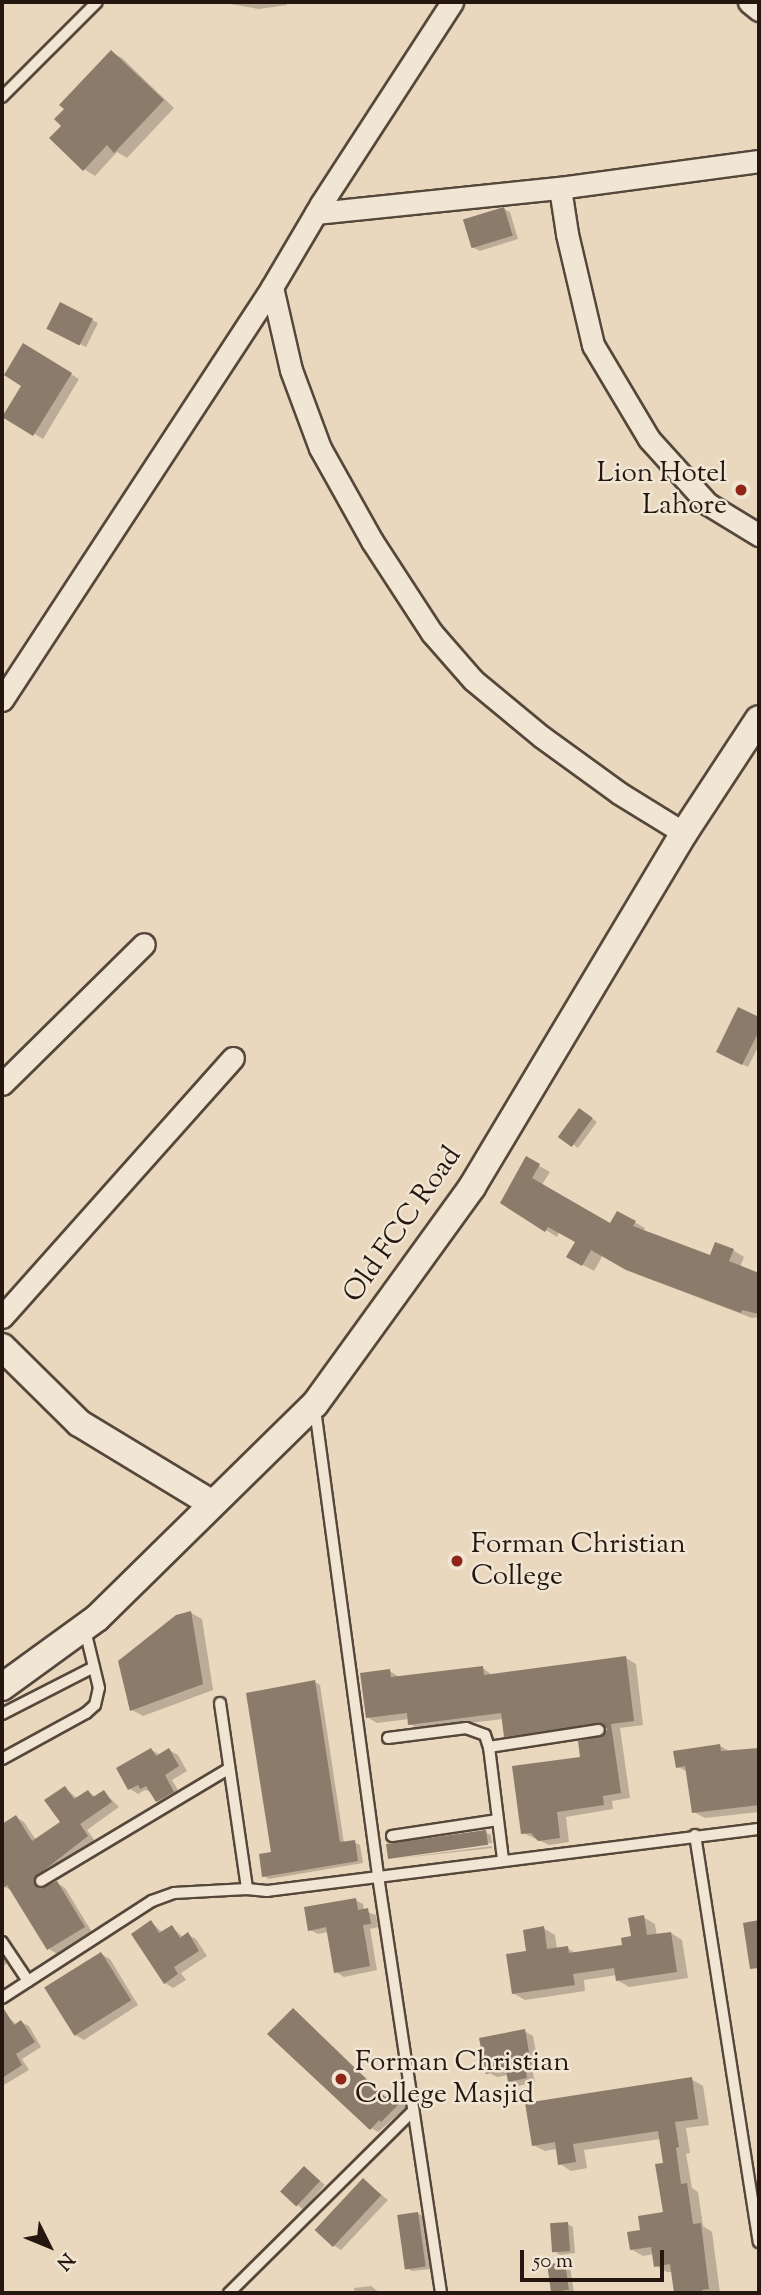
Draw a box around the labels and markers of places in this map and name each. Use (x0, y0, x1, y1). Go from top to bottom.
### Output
place label: Lion Hotel Lahore (597, 457, 727, 523)
marker: Lion Hotel Lahore (733, 482, 749, 498)
place label: Forman Christian College (471, 1528, 686, 1594)
marker: Forman Christian College (449, 1553, 465, 1569)
place label: Forman Christian College Masjid (355, 2046, 570, 2112)
marker: Forman Christian College Masjid (333, 2071, 349, 2087)

